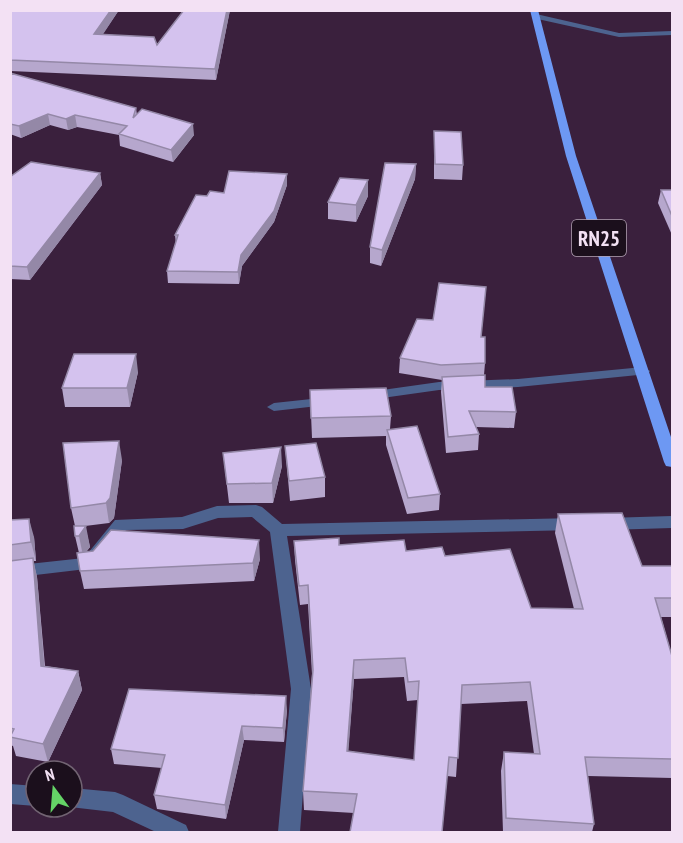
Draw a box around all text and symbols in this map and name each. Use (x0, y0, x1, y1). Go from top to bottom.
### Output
road number: RN25 (572, 220, 626, 256)
north arrow (24, 759, 84, 819)
text: N (43, 764, 57, 785)

